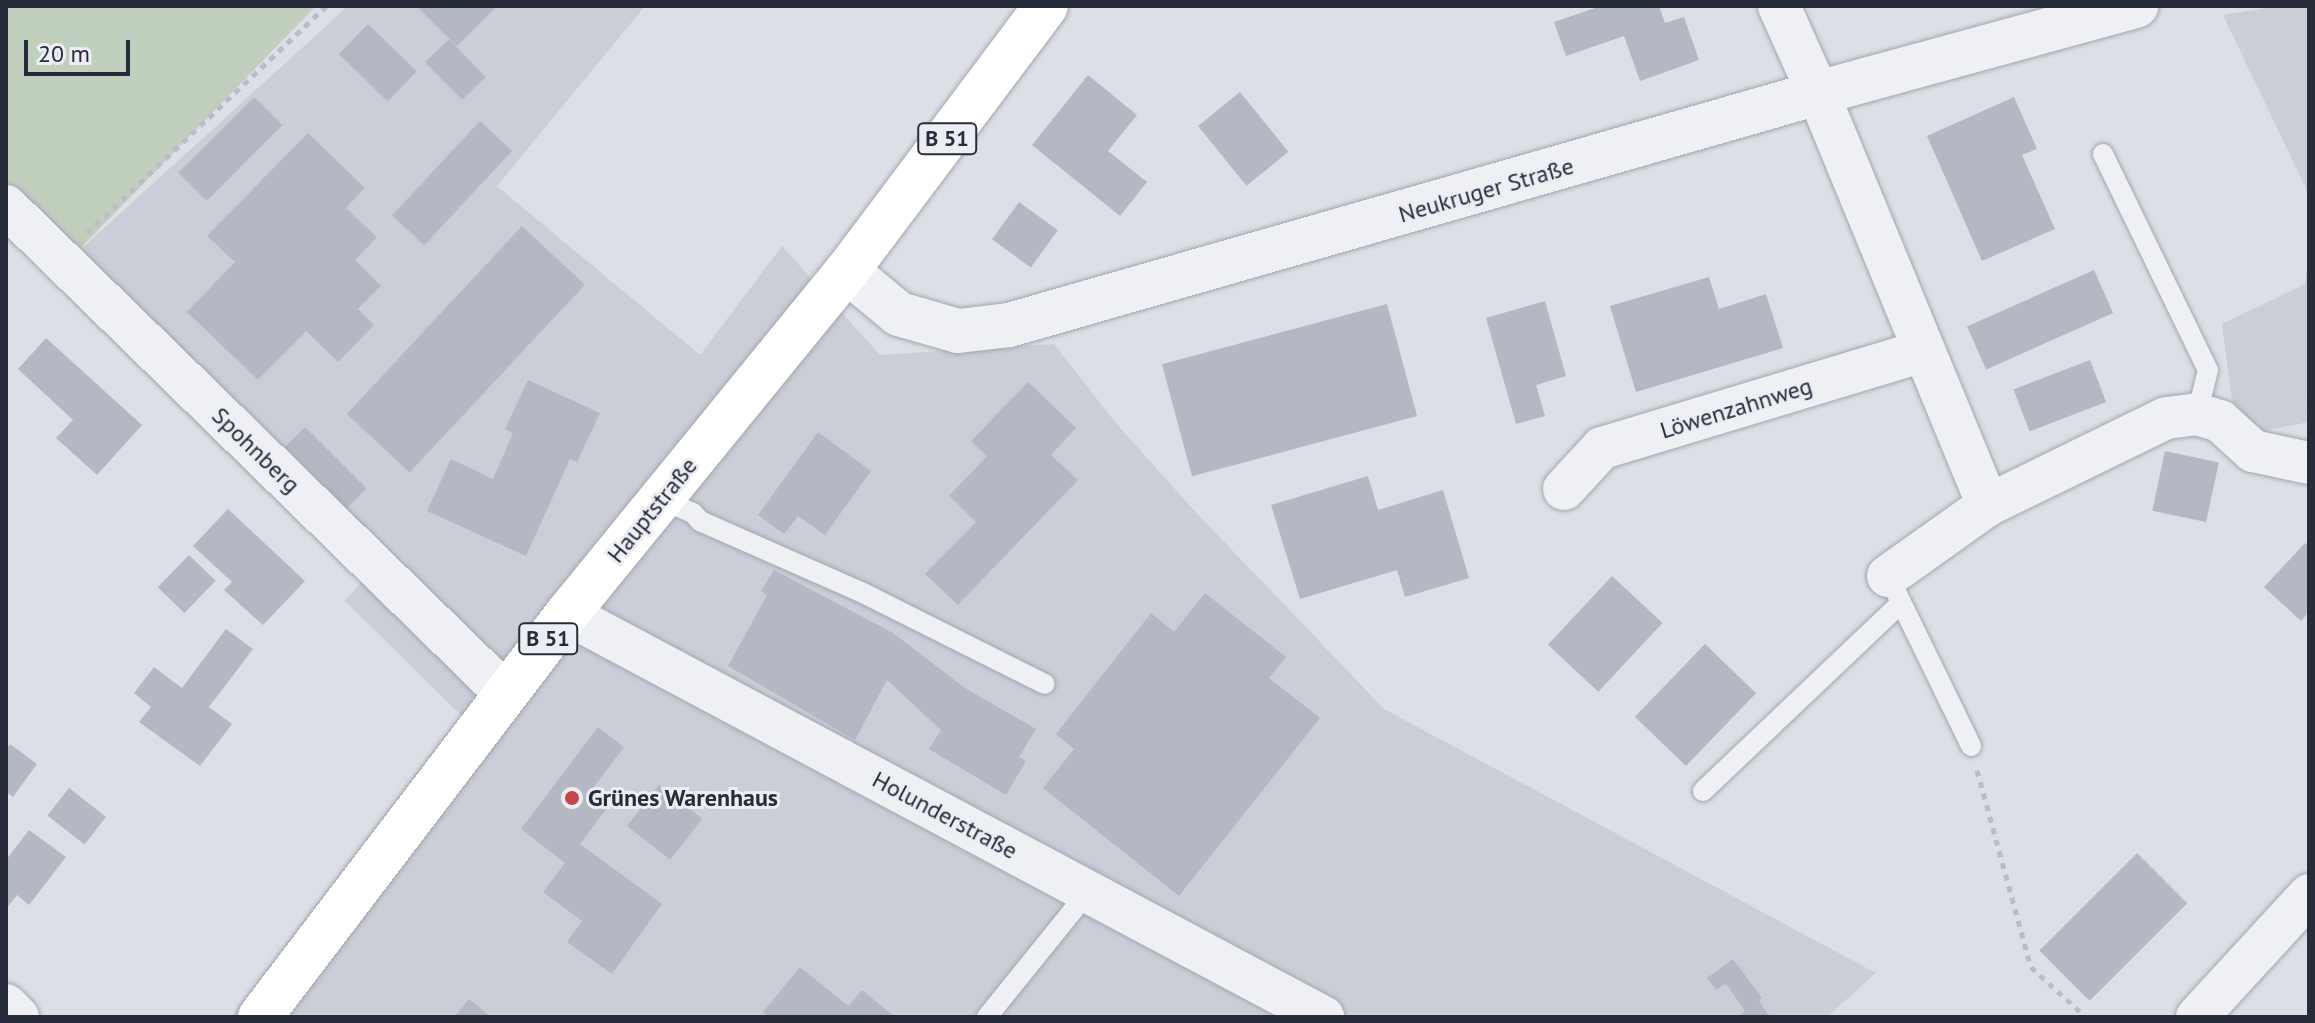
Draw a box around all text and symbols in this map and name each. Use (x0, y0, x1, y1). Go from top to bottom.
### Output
scale bar (28, 24, 134, 74)
text: 20 m (38, 38, 90, 69)
road number: B 51 (917, 121, 977, 157)
street label: Neukruger Straße (1395, 151, 1577, 229)
street label: Löwenzahnweg (1657, 371, 1815, 445)
street label: Spohnberg (206, 401, 306, 499)
street label: Hauptstraße (601, 452, 703, 568)
road number: B 51 (518, 621, 578, 657)
street label: Holunderstraße (868, 765, 1022, 865)
place label: Grünes Warenhaus (588, 784, 779, 812)
marker: Grünes Warenhaus (563, 789, 581, 807)

